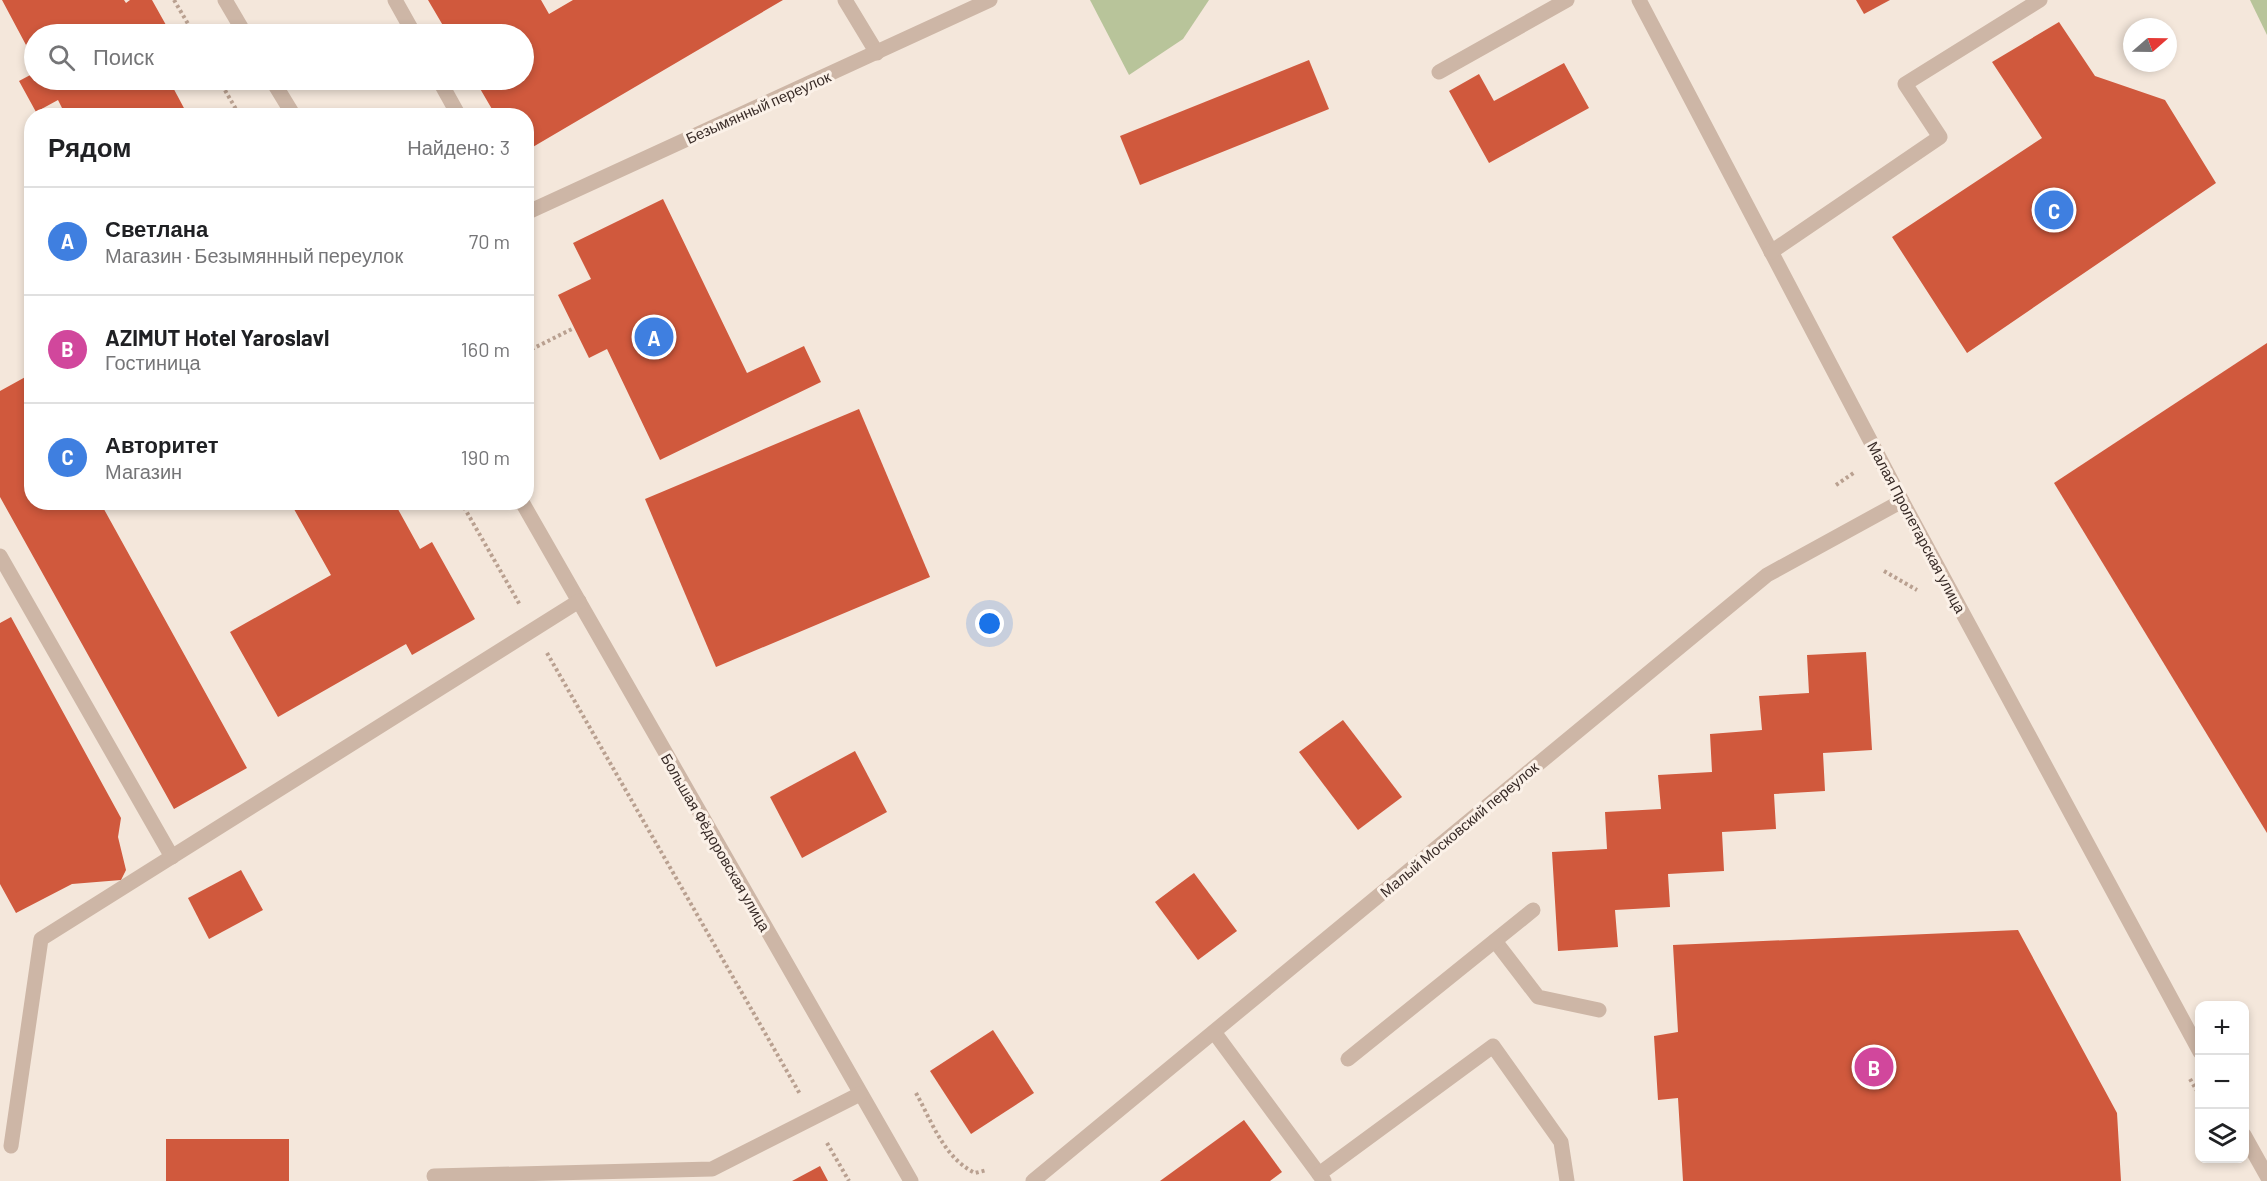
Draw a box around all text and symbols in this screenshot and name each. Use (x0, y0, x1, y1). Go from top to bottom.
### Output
north arrow (2123, 18, 2177, 72)
search box (24, 24, 534, 90)
icon: search (45, 41, 78, 74)
text: Поиск (93, 43, 154, 69)
street label: Безымянный переулок (683, 67, 834, 147)
text: Рядом (48, 131, 131, 162)
text: Найдено: 3 (407, 135, 510, 159)
pin: C (2034, 188, 2074, 232)
text: Светлана (105, 215, 208, 241)
text: A (61, 229, 74, 253)
text: 70 m (469, 229, 510, 253)
text: Магазин · Безымянный переулок (105, 243, 403, 267)
pin: A (634, 314, 674, 360)
text: AZIMUT Hotel Yaroslavl (105, 324, 329, 350)
text: B (61, 337, 74, 361)
text: 160 m (461, 337, 510, 361)
text: Гостиница (105, 350, 201, 374)
text: Авторитет (105, 431, 219, 457)
street label: Малая Пролетарская улица (1864, 438, 1970, 616)
text: C (61, 445, 74, 469)
text: 190 m (461, 445, 510, 469)
text: Магазин (105, 459, 182, 483)
your location (975, 609, 1004, 638)
street label: Большая Фёдоровская улица (658, 750, 775, 935)
street label: Малый Московский переулок (1376, 757, 1542, 901)
map controls (2195, 1001, 2249, 1163)
button: + (2195, 1001, 2249, 1055)
pin: B (1854, 1044, 1894, 1090)
button: − (2195, 1055, 2249, 1109)
button: layers (2195, 1109, 2249, 1163)

